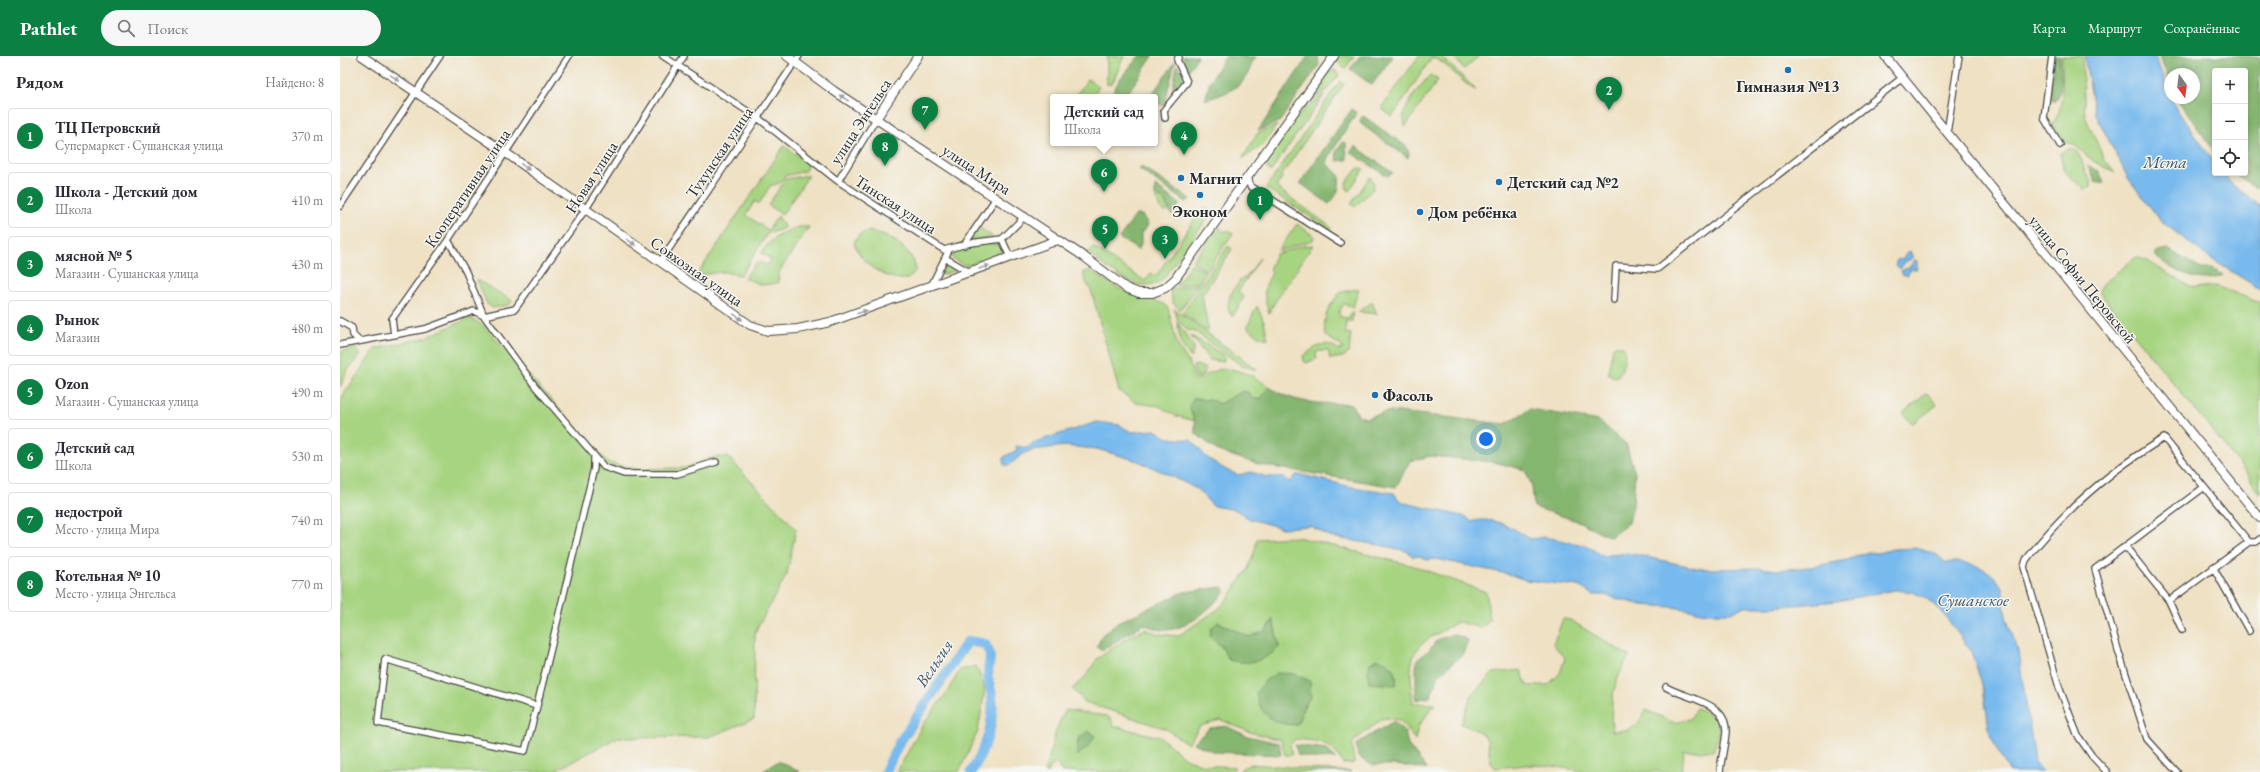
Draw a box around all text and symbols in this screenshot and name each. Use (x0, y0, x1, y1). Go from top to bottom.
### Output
search box (101, 10, 381, 46)
text: Pathlet (20, 16, 77, 41)
icon: search (115, 17, 137, 39)
text: Поиск (147, 19, 188, 38)
text: Карта (2033, 19, 2066, 37)
text: Маршрут (2088, 19, 2142, 37)
text: Сохранённые (2164, 19, 2240, 37)
marker: Гимназия №13 (1783, 65, 1793, 75)
north arrow (2164, 68, 2200, 104)
map controls (2212, 68, 2248, 176)
button: + (2212, 68, 2248, 104)
text: Рядом (16, 71, 64, 93)
text: Найдено: 8 (265, 74, 324, 91)
one-way arrow (389, 74, 400, 82)
street label: улица Энгельса (825, 74, 896, 168)
place label: Гимназия №13 (1736, 76, 1840, 97)
pin: 2 (1596, 77, 1622, 110)
one-way arrow (838, 94, 849, 102)
popup (1050, 94, 1158, 146)
pin: 7 (912, 97, 938, 130)
street label: Тухунская улица (681, 102, 758, 202)
text: Детский сад (1064, 102, 1144, 121)
button: − (2212, 104, 2248, 140)
text: ТЦ Петровский (55, 118, 161, 137)
text: Школа (1064, 121, 1101, 138)
pin: 4 (1171, 122, 1197, 155)
street label: Кооперативная улица (420, 124, 515, 252)
text: 1 (27, 128, 33, 145)
text: 370 m (292, 128, 323, 145)
pin: 8 (872, 133, 898, 166)
text: Супермаркет · Сушанская улица (55, 137, 223, 154)
street label: Новая улица (560, 137, 623, 217)
street label: улица Мира (938, 139, 1016, 200)
button: locate (2212, 140, 2248, 176)
water label: Мста (2142, 151, 2187, 173)
pin: 6 (1091, 159, 1117, 192)
one-way arrow (520, 163, 531, 171)
place label: Магнит (1189, 168, 1243, 189)
street label: Тинская улица (851, 170, 941, 239)
place label: Детский сад №2 (1507, 172, 1619, 193)
marker: Магнит (1176, 173, 1186, 183)
marker: Детский сад №2 (1494, 177, 1504, 187)
text: Школа - Детский дом (55, 182, 198, 201)
pin: 1 (1247, 187, 1273, 220)
marker: Эконом (1195, 190, 1205, 200)
text: 2 (27, 192, 33, 209)
text: 410 m (292, 192, 323, 209)
text: Школа (55, 201, 92, 218)
place label: Эконом (1172, 201, 1228, 222)
place label: Дом ребёнка (1428, 202, 1518, 223)
marker: Дом ребёнка (1415, 207, 1425, 217)
street label: улица Софьи Перовской (2024, 211, 2141, 348)
pin: 5 (1092, 216, 1118, 249)
pin: 3 (1152, 226, 1178, 259)
street label: Совхозная улица (646, 232, 748, 311)
one-way arrow (626, 238, 636, 246)
text: мясной № 5 (55, 246, 133, 265)
text: 3 (27, 256, 33, 273)
text: 430 m (292, 256, 323, 273)
one-way arrow (979, 264, 991, 270)
text: Магазин · Сушанская улица (55, 265, 199, 282)
one-way arrow (856, 309, 868, 315)
text: Рынок (55, 310, 99, 329)
one-way arrow (733, 313, 743, 321)
text: 4 (27, 320, 33, 337)
text: 480 m (292, 320, 323, 337)
text: Магазин (55, 329, 100, 346)
text: Ozon (55, 374, 89, 393)
text: 5 (27, 384, 33, 401)
text: 490 m (292, 384, 323, 401)
place label: Фасоль (1383, 385, 1434, 406)
marker: Фасоль (1370, 390, 1380, 400)
text: Магазин · Сушанская улица (55, 393, 199, 410)
your location (1476, 429, 1496, 449)
text: Детский сад (55, 438, 135, 457)
text: 6 (27, 448, 33, 465)
text: 530 m (292, 448, 323, 465)
text: Школа (55, 457, 92, 474)
text: недострой (55, 502, 123, 521)
text: 7 (27, 512, 33, 529)
text: 740 m (292, 512, 323, 529)
text: Место · улица Мира (55, 521, 159, 538)
text: Котельная № 10 (55, 566, 160, 585)
text: 8 (27, 576, 33, 593)
text: 770 m (292, 576, 323, 593)
text: Место · улица Энгельса (55, 585, 176, 602)
water label: Сушанское (1937, 589, 2009, 611)
water label: Вельгия (910, 635, 958, 692)

